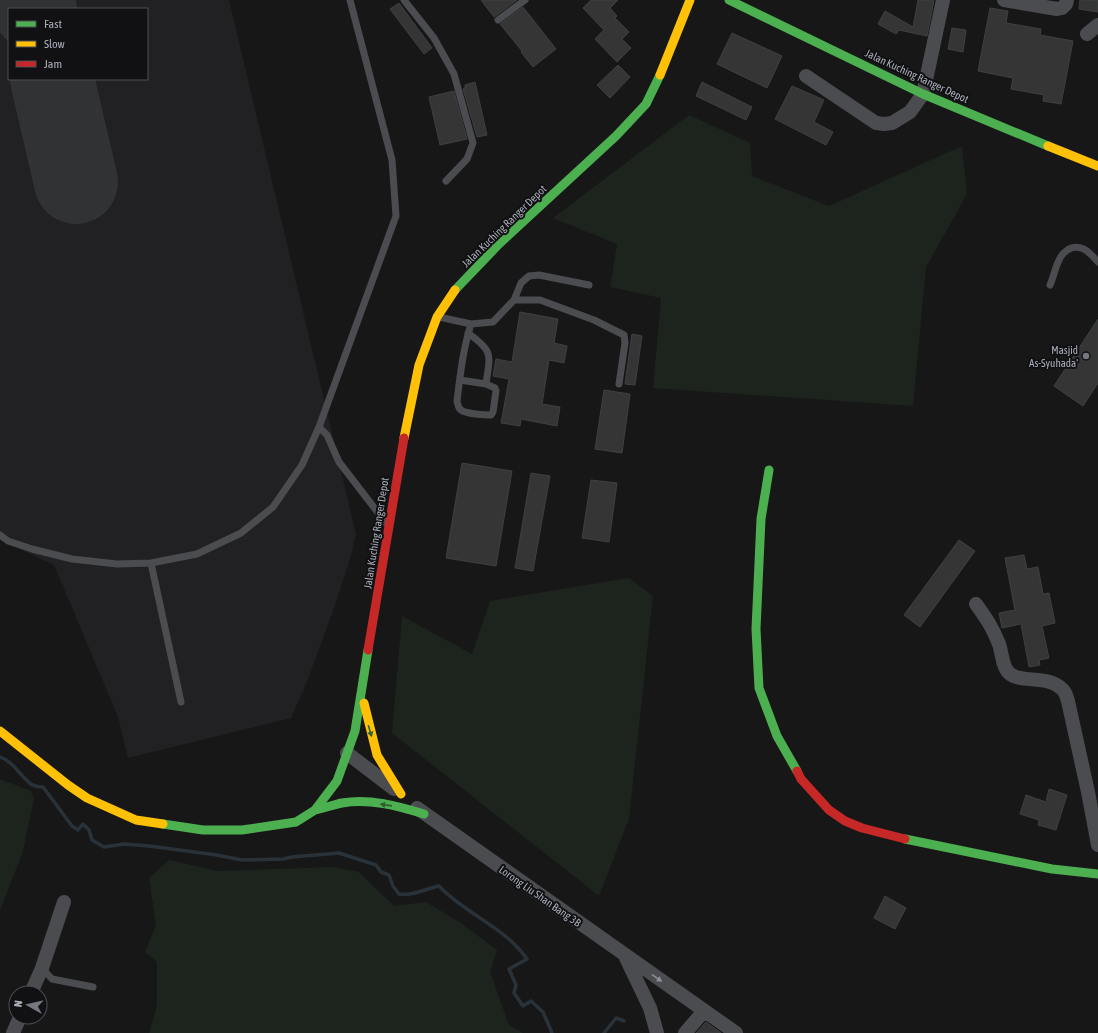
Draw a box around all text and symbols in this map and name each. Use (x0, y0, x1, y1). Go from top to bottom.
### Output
legend (8, 8, 148, 80)
text: Fast (44, 17, 62, 31)
text: Slow (44, 37, 65, 51)
street label: Jalan Kuching Ranger Depot (863, 47, 971, 105)
text: Jam (44, 57, 62, 71)
street label: Jalan Kuching Ranger Depot (459, 183, 549, 269)
place label: Masjid As-Syuhada' (1029, 344, 1078, 369)
marker: Masjid As-Syuhada' (1081, 351, 1091, 361)
street label: Jalan Kuching Ranger Depot (361, 476, 391, 590)
one-way arrow (367, 725, 373, 737)
one-way arrow (380, 802, 392, 808)
street label: Lorong Liu Shan Bang 3B (497, 863, 584, 929)
one-way arrow (651, 974, 662, 982)
north arrow (8, 985, 48, 1025)
text: N (12, 1000, 24, 1008)

